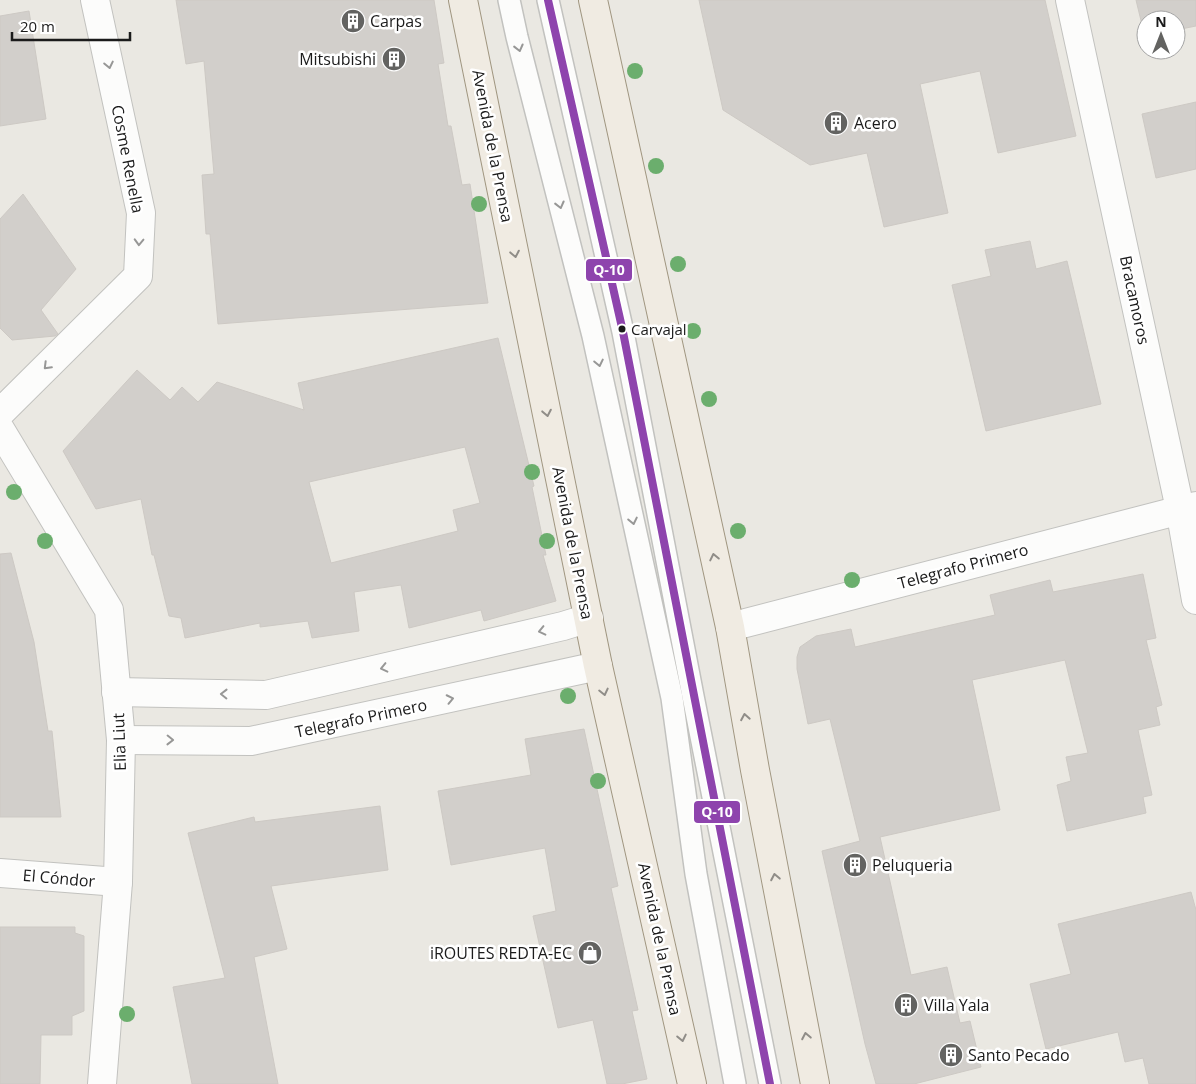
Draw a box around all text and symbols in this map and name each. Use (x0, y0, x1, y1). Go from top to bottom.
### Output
building icon: Carpas (340, 8, 366, 34)
scale bar (12, 10, 130, 42)
place label: Carpas (370, 10, 422, 32)
north arrow (1136, 10, 1186, 60)
text: N (1155, 12, 1167, 31)
text: 20 m (20, 16, 55, 36)
one-way arrow (514, 43, 524, 51)
building icon: Mitsubishi (381, 46, 407, 72)
place label: Mitsubishi (299, 48, 376, 70)
one-way arrow (103, 60, 114, 69)
street label: Avenida de la Prensa (467, 68, 519, 224)
street label: Cosme Renella (107, 103, 149, 215)
building icon: Acero (823, 110, 849, 136)
place label: Acero (854, 112, 897, 134)
one-way arrow (554, 201, 564, 209)
one-way arrow (134, 238, 145, 246)
one-way arrow (509, 249, 519, 258)
street label: Bracamoros (1115, 253, 1155, 347)
line badge: Q-10 (585, 258, 633, 282)
text: Q-10 (593, 260, 625, 279)
place label: Carvajal (631, 319, 687, 339)
marker: Carvajal (617, 324, 627, 334)
one-way arrow (593, 358, 604, 367)
one-way arrow (44, 360, 53, 369)
one-way arrow (541, 408, 552, 417)
street label: Avenida de la Prensa (547, 465, 599, 621)
one-way arrow (628, 517, 638, 526)
street label: Telegrafo Primero (895, 538, 1031, 594)
one-way arrow (710, 553, 720, 562)
one-way arrow (537, 625, 546, 636)
one-way arrow (379, 662, 388, 673)
one-way arrow (598, 688, 609, 697)
one-way arrow (220, 689, 228, 699)
street label: Telegrafo Primero (293, 693, 429, 743)
one-way arrow (446, 694, 455, 705)
street label: Elia Liut (107, 712, 131, 771)
one-way arrow (741, 712, 751, 721)
one-way arrow (166, 735, 174, 745)
line badge: Q-10 (693, 800, 741, 824)
text: Q-10 (701, 802, 733, 821)
building icon: Peluqueria (842, 852, 868, 878)
place label: Peluqueria (872, 854, 953, 876)
street label: Avenida de la Prensa (633, 861, 687, 1017)
street label: El Cóndor (22, 864, 97, 892)
one-way arrow (771, 872, 781, 881)
shop icon: iROUTES REDTA-EC (577, 940, 603, 966)
place label: iROUTES REDTA-EC (430, 942, 572, 964)
building icon: Villa Yala (893, 992, 919, 1018)
place label: Villa Yala (924, 994, 989, 1016)
one-way arrow (801, 1032, 812, 1041)
one-way arrow (676, 1034, 687, 1043)
building icon: Santo Pecado (938, 1042, 964, 1068)
place label: Santo Pecado (968, 1044, 1070, 1066)

